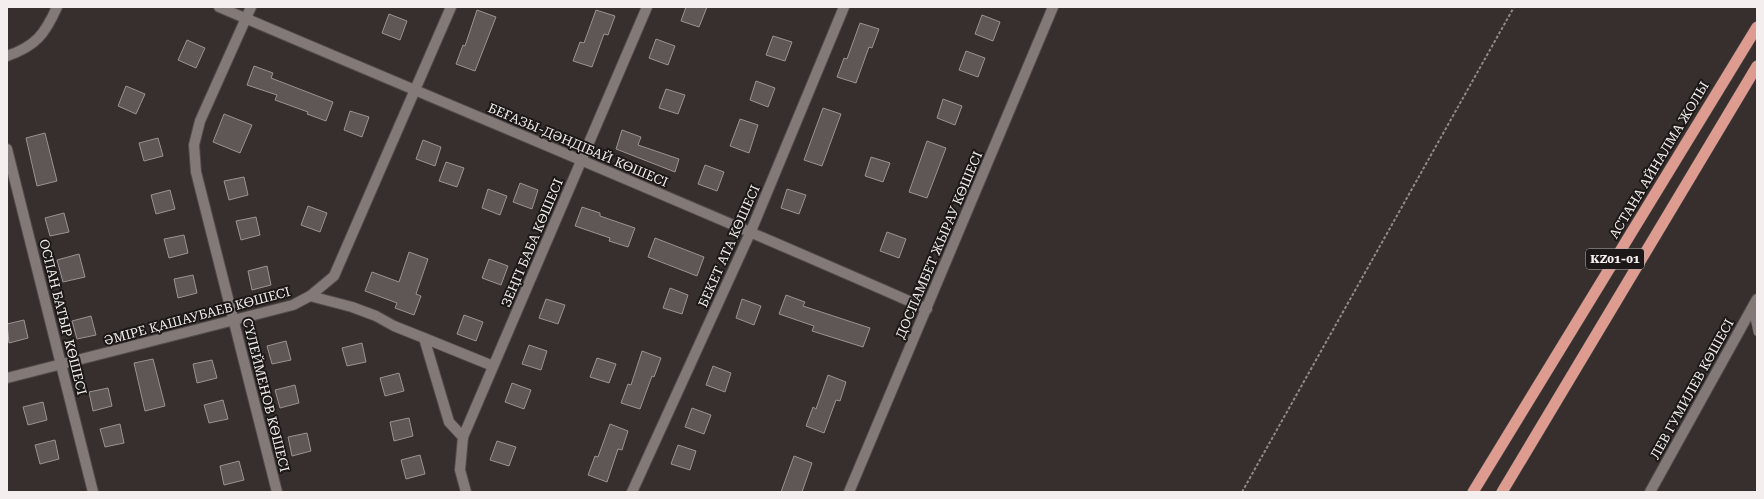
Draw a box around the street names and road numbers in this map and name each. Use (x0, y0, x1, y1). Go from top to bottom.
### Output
street label: АСТАНА АЙНАЛМА ЖОЛЫ (1606, 79, 1712, 241)
street label: БЕҒАЗЫ-ДӘНДІБАЙ КӨШЕСІ (486, 100, 670, 190)
street label: ДОСПАМБЕТ ЖЫРАУ КӨШЕСІ (893, 149, 985, 341)
street label: ЗЕҢГІ БАБА КӨШЕСІ (498, 176, 566, 310)
street label: БЕКЕТ АТА КӨШЕСІ (695, 183, 763, 309)
street label: ОСПАН БАТЫР КӨШЕСІ (36, 238, 90, 397)
road number: KZ01-01 (1586, 249, 1644, 269)
street label: ӘМІРЕ ҚАШАУБАЕВ КӨШЕСІ (102, 284, 292, 348)
street label: ЛЕВ ГУМИЛЕВ КӨШЕСІ (1647, 316, 1737, 462)
street label: СҮЛЕЙМЕНОВ КӨШЕСІ (240, 317, 292, 473)

